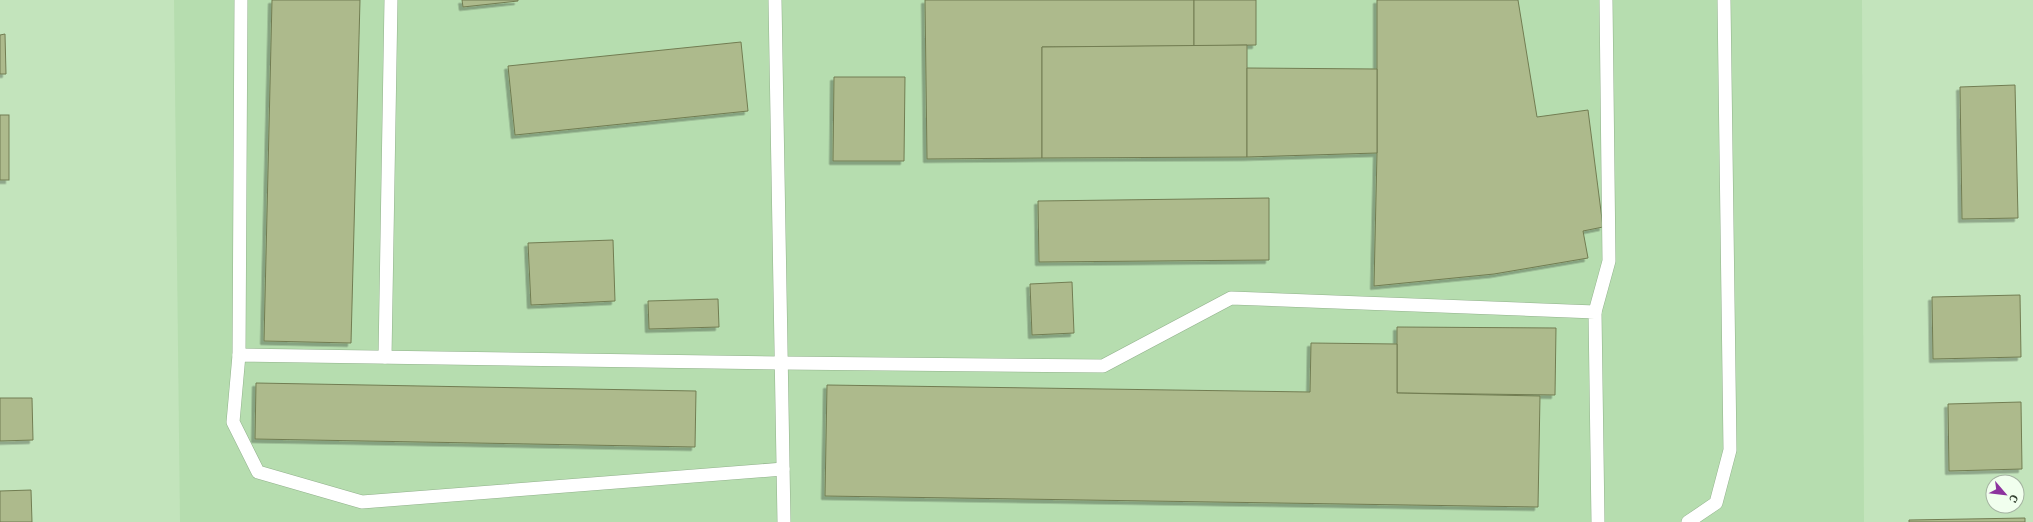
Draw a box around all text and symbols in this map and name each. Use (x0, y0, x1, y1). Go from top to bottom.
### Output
north arrow (1985, 474, 2025, 514)
text: С (2006, 492, 2022, 505)

